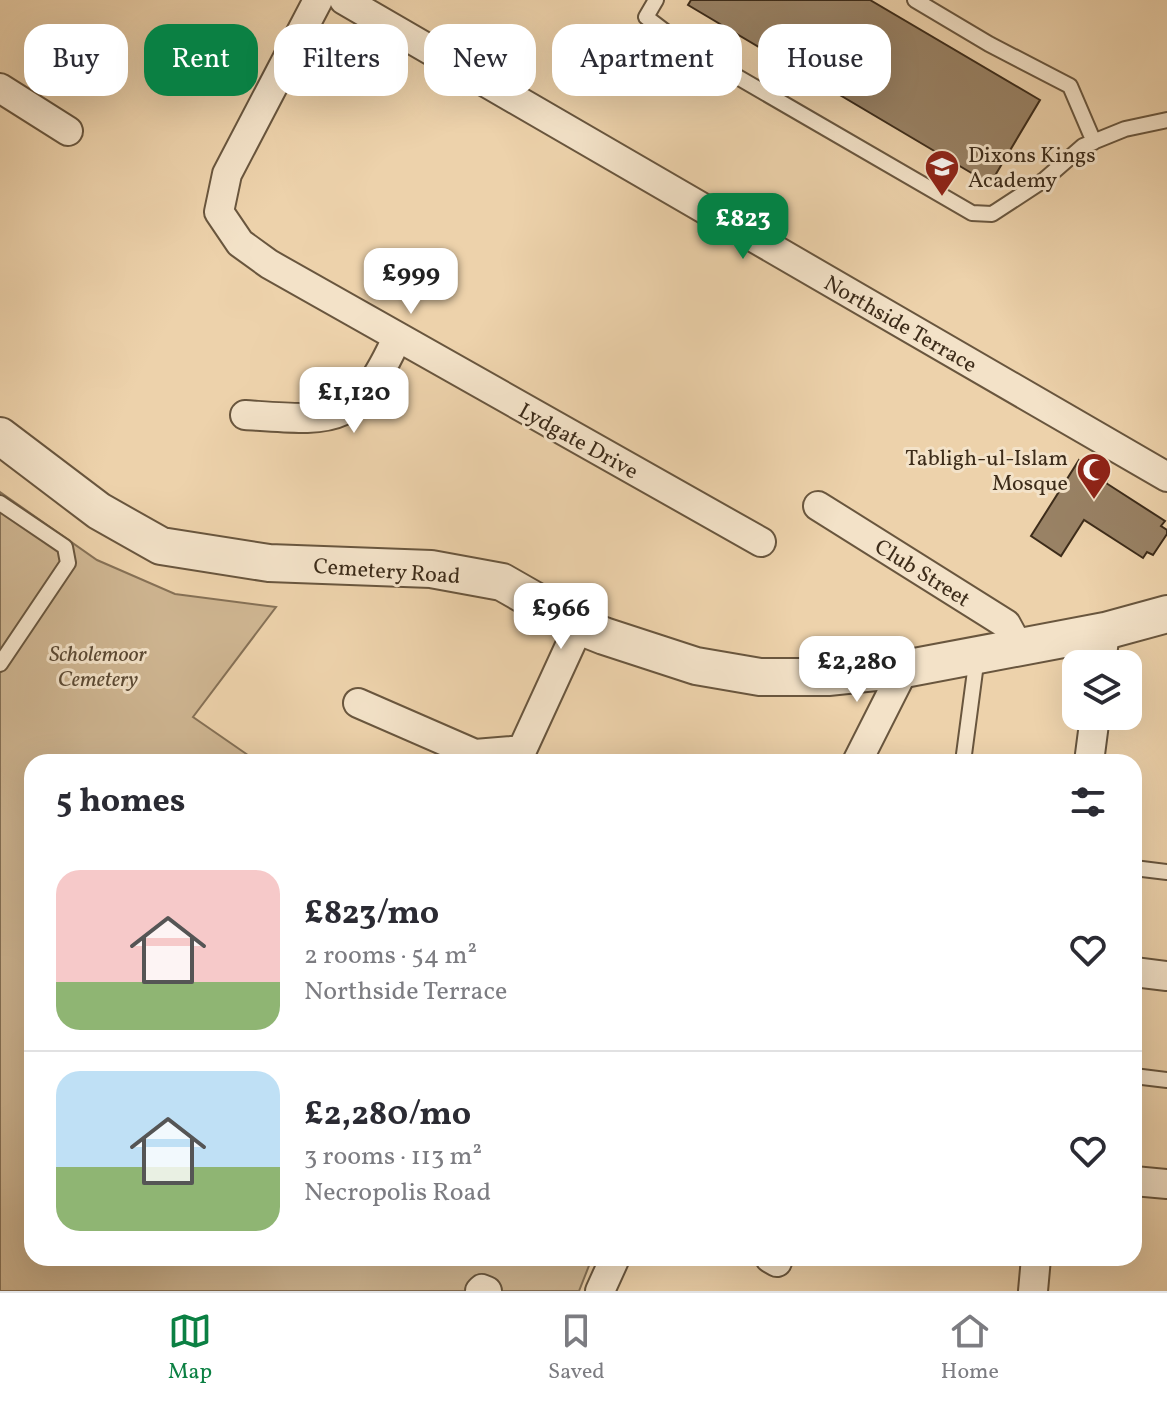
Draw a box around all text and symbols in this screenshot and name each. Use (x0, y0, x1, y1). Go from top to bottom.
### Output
chip: Buy (24, 24, 128, 96)
chip: Rent (144, 24, 258, 96)
chip: Filters (274, 24, 408, 96)
chip: New (424, 24, 536, 96)
chip: Apartment (552, 24, 742, 96)
chip: House (758, 24, 891, 96)
place label: Dixons Kings Academy (968, 141, 1096, 197)
school or university icon: Dixons Kings Academy (923, 148, 961, 198)
pin: £823 (696, 193, 790, 261)
text: £823 (715, 201, 771, 237)
pin: £999 (364, 248, 458, 316)
text: £999 (382, 256, 440, 292)
street label: Northside Terrace (817, 269, 982, 382)
pin: £1,120 (289, 367, 419, 435)
text: £1,120 (318, 375, 390, 411)
street label: Lydgate Drive (512, 396, 643, 488)
place label: Tabligh-ul-Islam Mosque (905, 444, 1068, 500)
mosque icon: Tabligh-ul-Islam Mosque (1075, 451, 1113, 501)
street label: Club Street (868, 533, 976, 616)
street label: Cemetery Road (312, 552, 461, 593)
pin: £966 (514, 583, 608, 651)
text: £966 (532, 591, 590, 627)
pin: £2,280 (792, 636, 922, 704)
park label: Scholemoor Cemetery (49, 640, 148, 696)
text: £2,280 (817, 644, 897, 680)
map controls (1062, 650, 1142, 730)
button: layers (1062, 650, 1142, 730)
text: 5 homes (56, 779, 186, 826)
icon: filters (1066, 780, 1110, 824)
text: £823/mo (304, 891, 439, 938)
icon: home (120, 902, 216, 998)
icon: heart (1066, 928, 1110, 972)
text: 2 rooms · 54 m² (304, 938, 477, 974)
text: Northside Terrace (304, 974, 507, 1010)
text: £2,280/mo (304, 1092, 471, 1139)
icon: home (120, 1103, 216, 1199)
icon: heart (1066, 1129, 1110, 1173)
text: 3 rooms · 113 m² (304, 1139, 482, 1175)
text: Necropolis Road (304, 1175, 491, 1211)
tab: Map (168, 1309, 212, 1388)
tab: Saved (548, 1309, 605, 1388)
tab: Home (941, 1309, 999, 1388)

